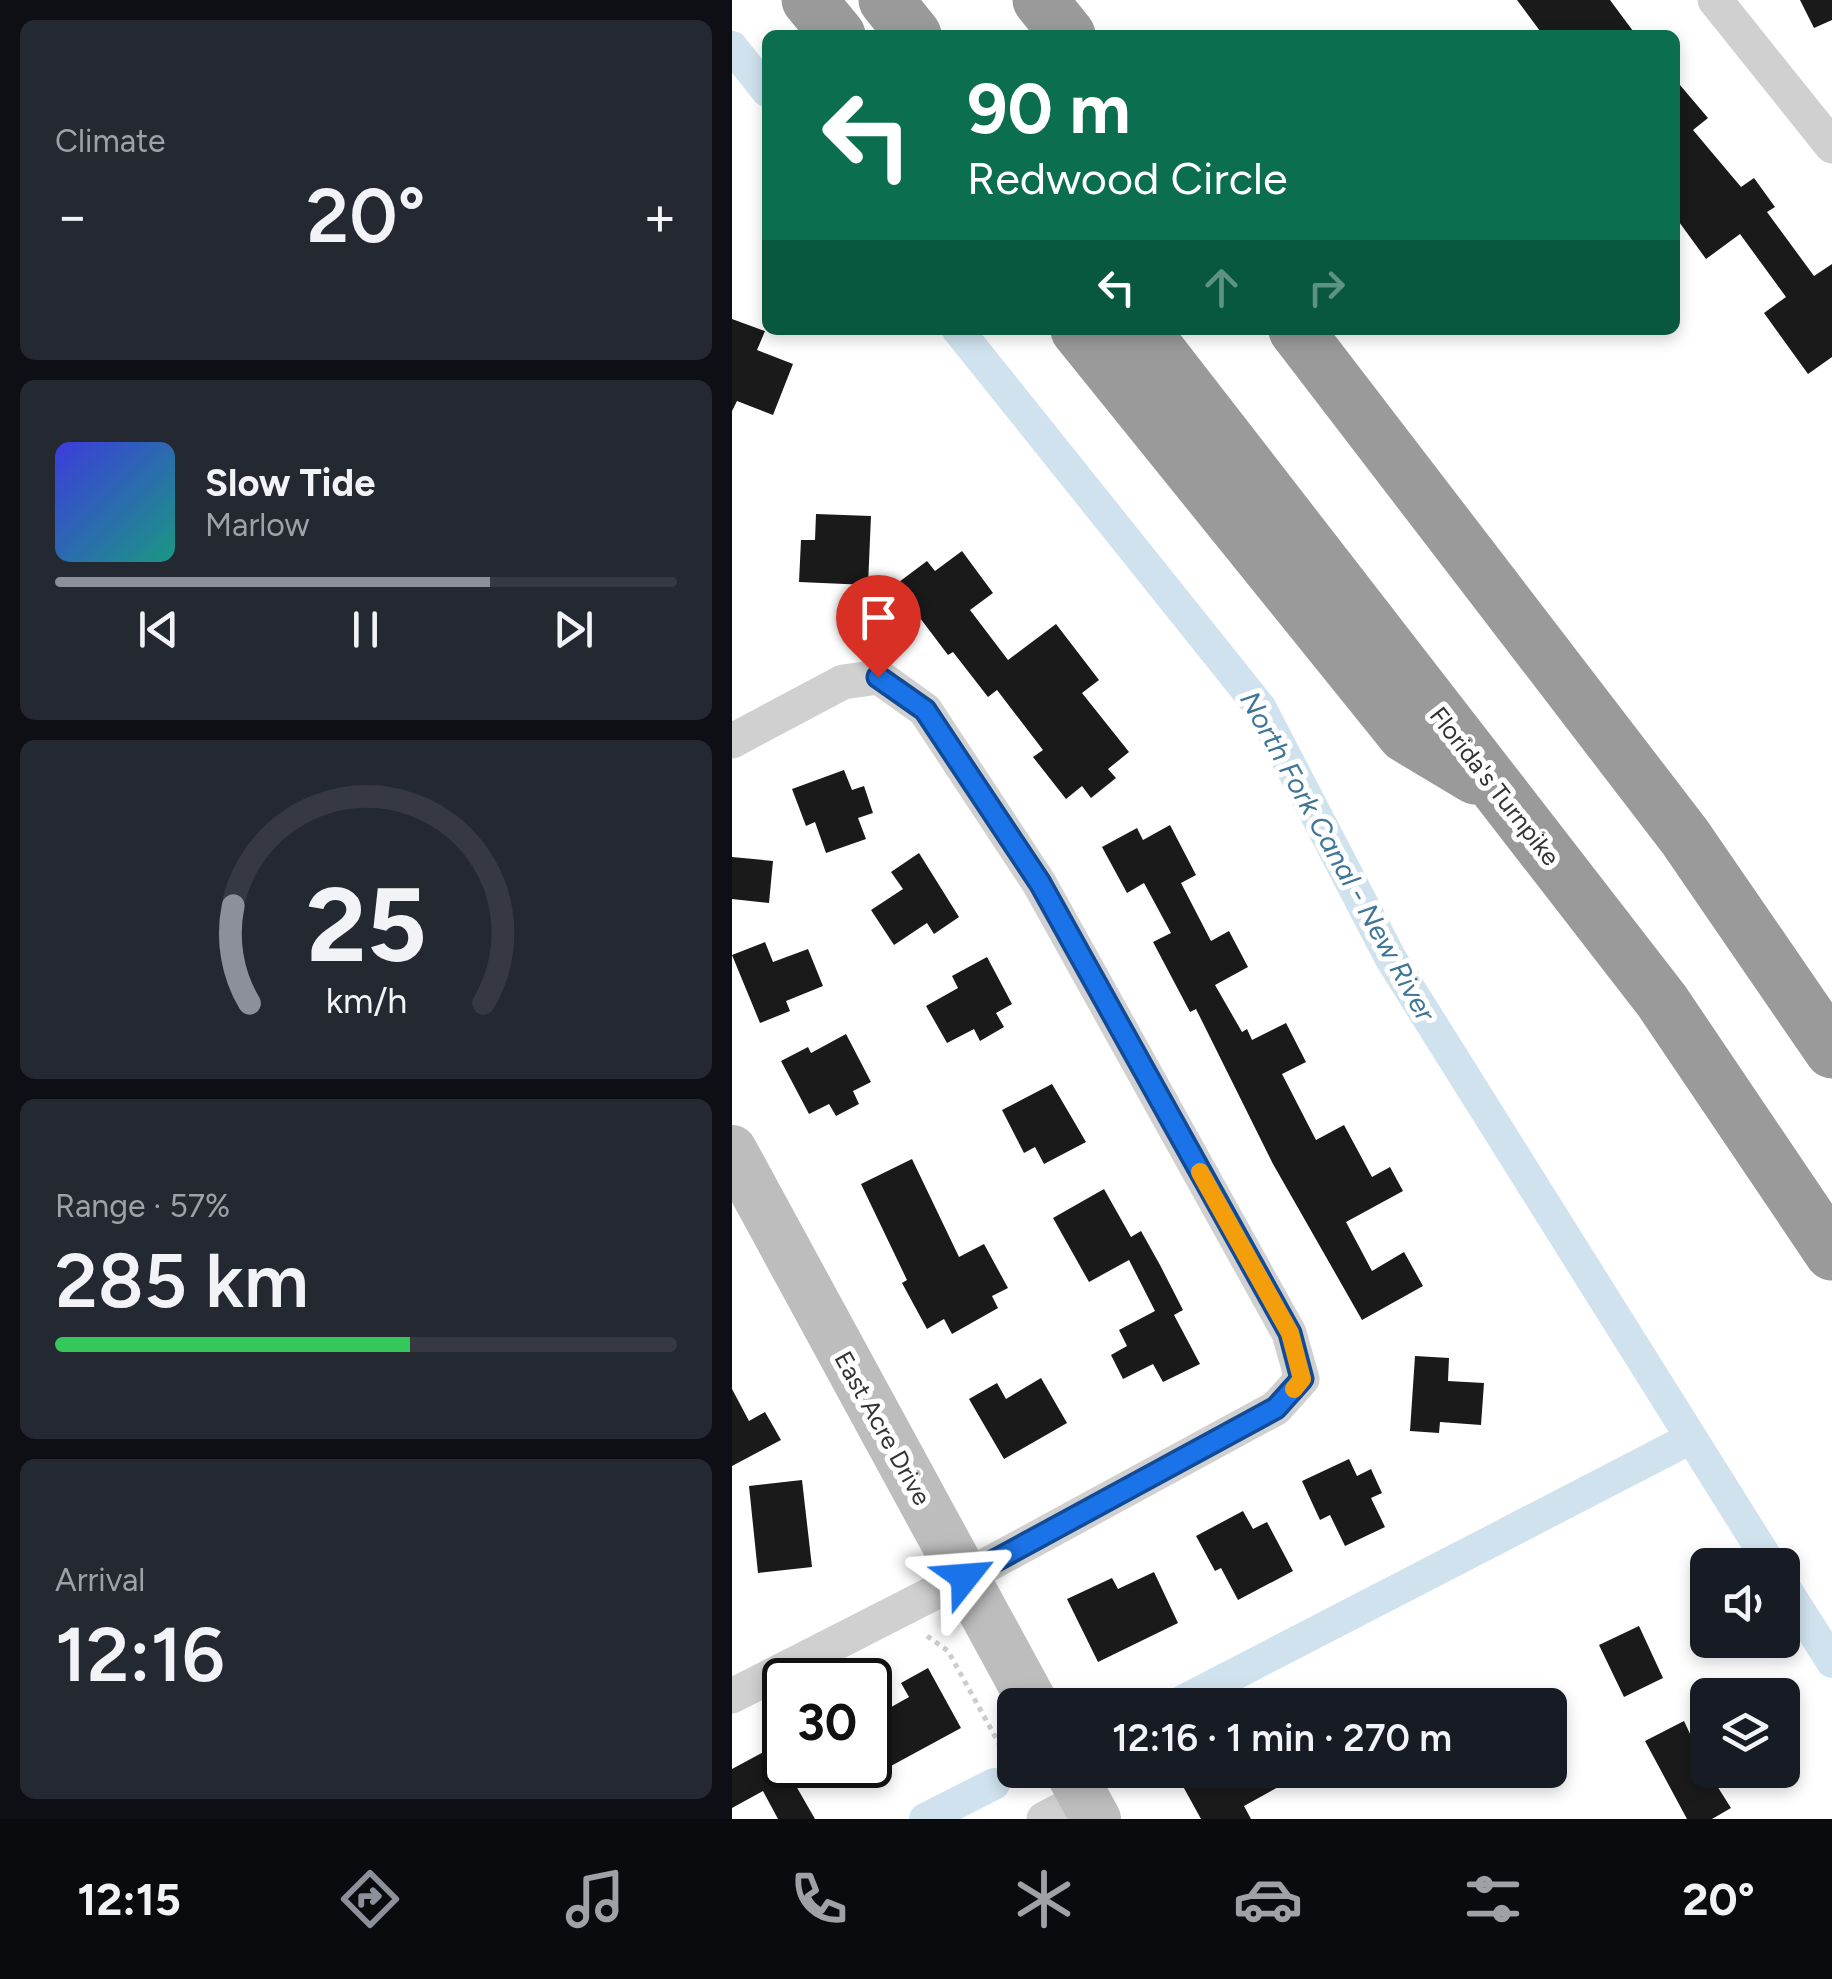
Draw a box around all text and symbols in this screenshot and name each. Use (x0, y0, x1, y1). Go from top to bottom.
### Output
text: 90 m (967, 66, 1131, 151)
icon: left (802, 70, 932, 200)
text: Climate (55, 122, 166, 160)
text: Redwood Circle (967, 151, 1287, 205)
text: 20° (306, 171, 426, 261)
text: − (55, 183, 89, 249)
text: + (643, 183, 677, 249)
icon: left (1089, 260, 1144, 315)
icon: ahead (1194, 260, 1249, 315)
icon: right (1299, 260, 1354, 315)
text: Slow Tide (205, 460, 375, 506)
text: Marlow (205, 506, 309, 544)
pin (836, 575, 921, 678)
icon: arrive (851, 590, 906, 645)
icon: previous (131, 602, 186, 657)
icon: pause (338, 602, 393, 657)
icon: next (546, 602, 601, 657)
water label: North Fork Canal - New River (1233, 685, 1444, 1028)
street label: Florida's Turnpike (1424, 701, 1566, 871)
text: 25 (306, 862, 426, 987)
text: km/h (325, 979, 407, 1022)
text: Range · 57% (55, 1187, 230, 1225)
text: 285 km (55, 1236, 309, 1326)
street label: East Acre Drive (828, 1346, 938, 1510)
position arrow (913, 1525, 1017, 1629)
map controls (1690, 1548, 1800, 1788)
button: sound (1690, 1548, 1800, 1658)
text: Arrival (55, 1561, 145, 1599)
text: 12:16 (55, 1610, 225, 1700)
speed limit sign: 30 (762, 1658, 892, 1788)
button: layers (1690, 1678, 1800, 1788)
text: 12:16 · 1 min · 270 m (1112, 1715, 1452, 1761)
icon: directions (335, 1864, 405, 1934)
icon: music (560, 1864, 630, 1934)
icon: phone (784, 1864, 854, 1934)
icon: climate (1009, 1864, 1079, 1934)
icon: car (1233, 1864, 1303, 1934)
icon: filters (1458, 1864, 1528, 1934)
text: 12:15 (77, 1872, 181, 1926)
text: 20° (1682, 1872, 1755, 1926)

